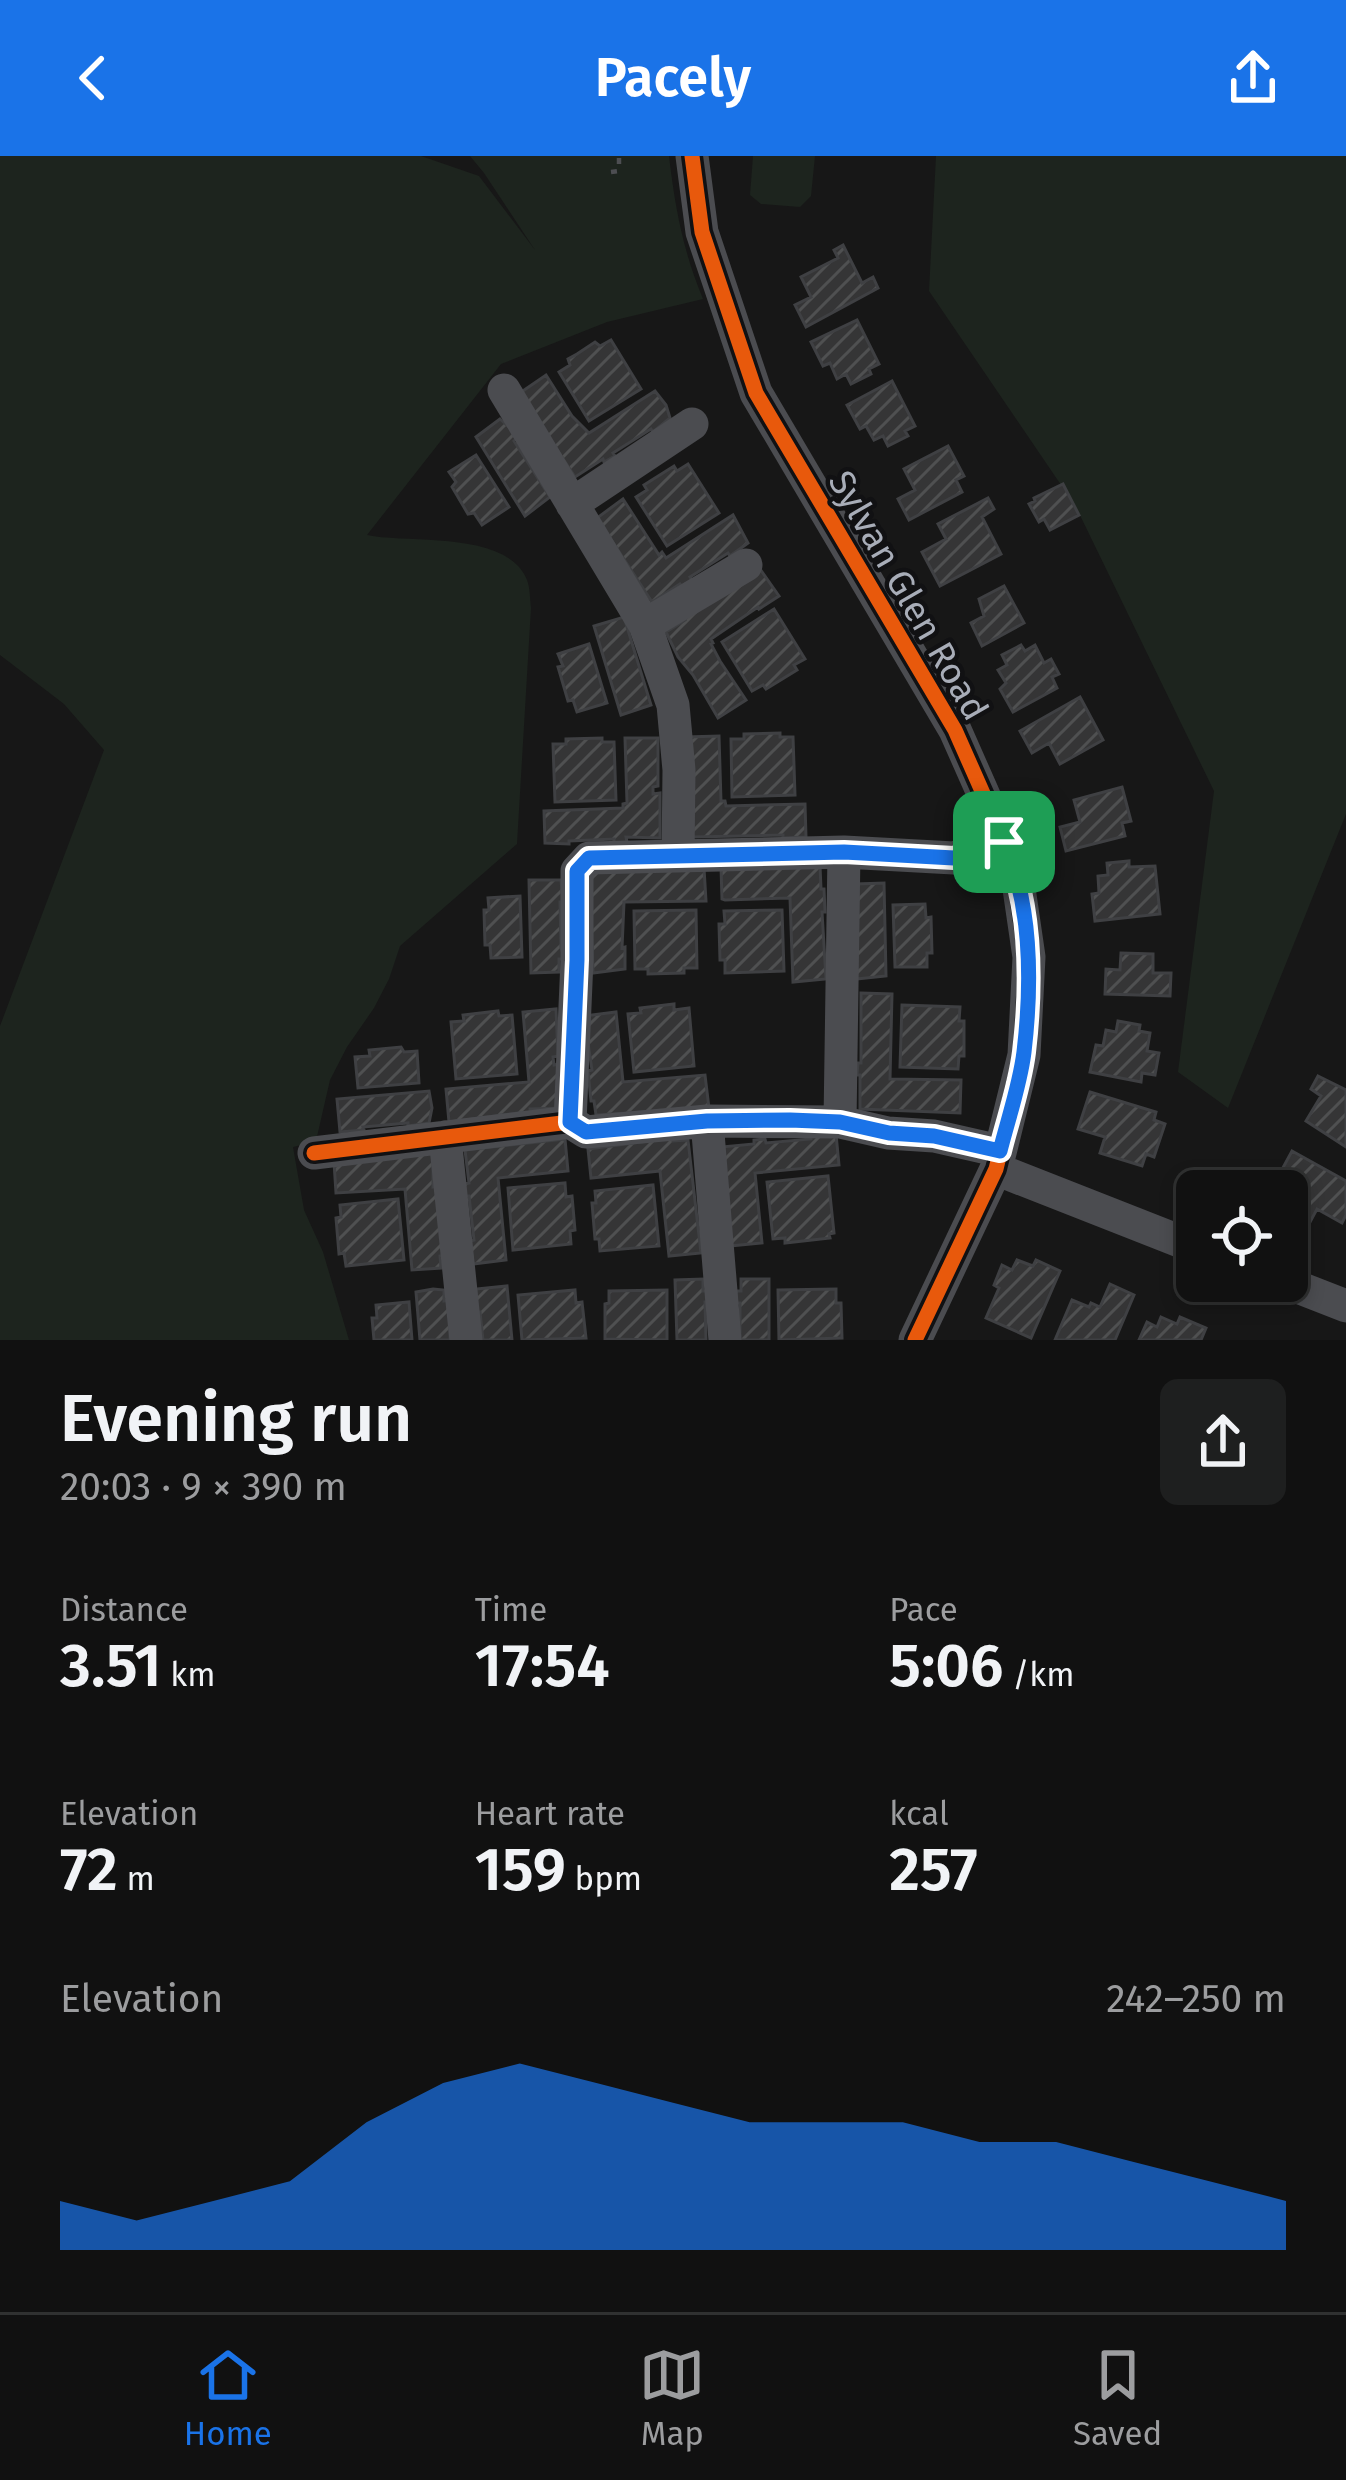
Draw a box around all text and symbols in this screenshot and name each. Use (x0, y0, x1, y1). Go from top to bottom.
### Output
icon: back (60, 45, 126, 111)
icon: share (1220, 45, 1286, 111)
text: Pacely (595, 46, 751, 110)
street label: Sylvan Glen Road (819, 463, 997, 728)
pin (953, 791, 1055, 893)
icon: arrive (971, 809, 1037, 875)
map controls (1176, 1170, 1308, 1302)
button: locate (1176, 1170, 1308, 1302)
text: Evening run (60, 1379, 412, 1458)
button: share (1160, 1379, 1286, 1505)
text: 20:03 · 9 × 390 m (60, 1464, 347, 1510)
text: Distance (60, 1590, 188, 1630)
text: Time (475, 1590, 547, 1630)
text: Pace (889, 1590, 958, 1630)
text: 3.51 (60, 1630, 162, 1702)
text: 17:54 (475, 1630, 610, 1702)
text: 5:06 (889, 1630, 1003, 1702)
text: km (162, 1655, 216, 1695)
text: /km (1003, 1655, 1075, 1695)
text: Elevation (60, 1794, 198, 1834)
text: Heart rate (475, 1794, 625, 1834)
text: kcal (889, 1794, 949, 1834)
text: 72 (60, 1834, 118, 1906)
text: 159 (475, 1834, 566, 1906)
text: 257 (889, 1834, 978, 1906)
text: m (118, 1859, 155, 1899)
text: bpm (566, 1859, 642, 1899)
text: Elevation (60, 1976, 223, 2022)
text: 242–250 m (1106, 1976, 1286, 2022)
tab: Home (184, 2342, 272, 2454)
tab: Map (639, 2342, 705, 2454)
tab: Saved (1073, 2342, 1162, 2454)

